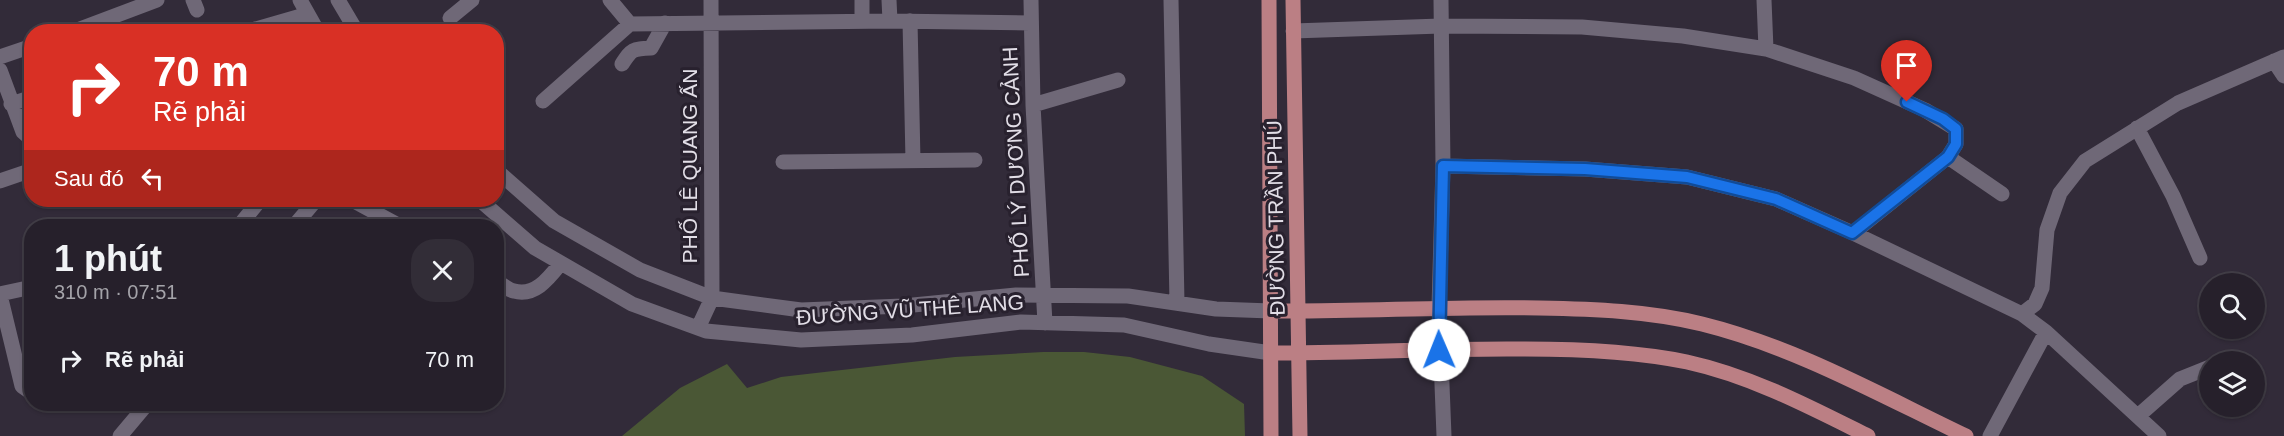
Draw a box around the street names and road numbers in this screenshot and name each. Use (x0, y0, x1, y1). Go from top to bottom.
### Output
street label: PHỐ LÝ DƯƠNG CẢNH (998, 46, 1033, 278)
street label: PHỐ LÊ QUANG ẤN (678, 69, 701, 263)
street label: ĐƯỜNG TRẦN PHÚ (1262, 120, 1289, 316)
street label: ĐƯỜNG VŨ THÊ LANG (795, 290, 1025, 329)

